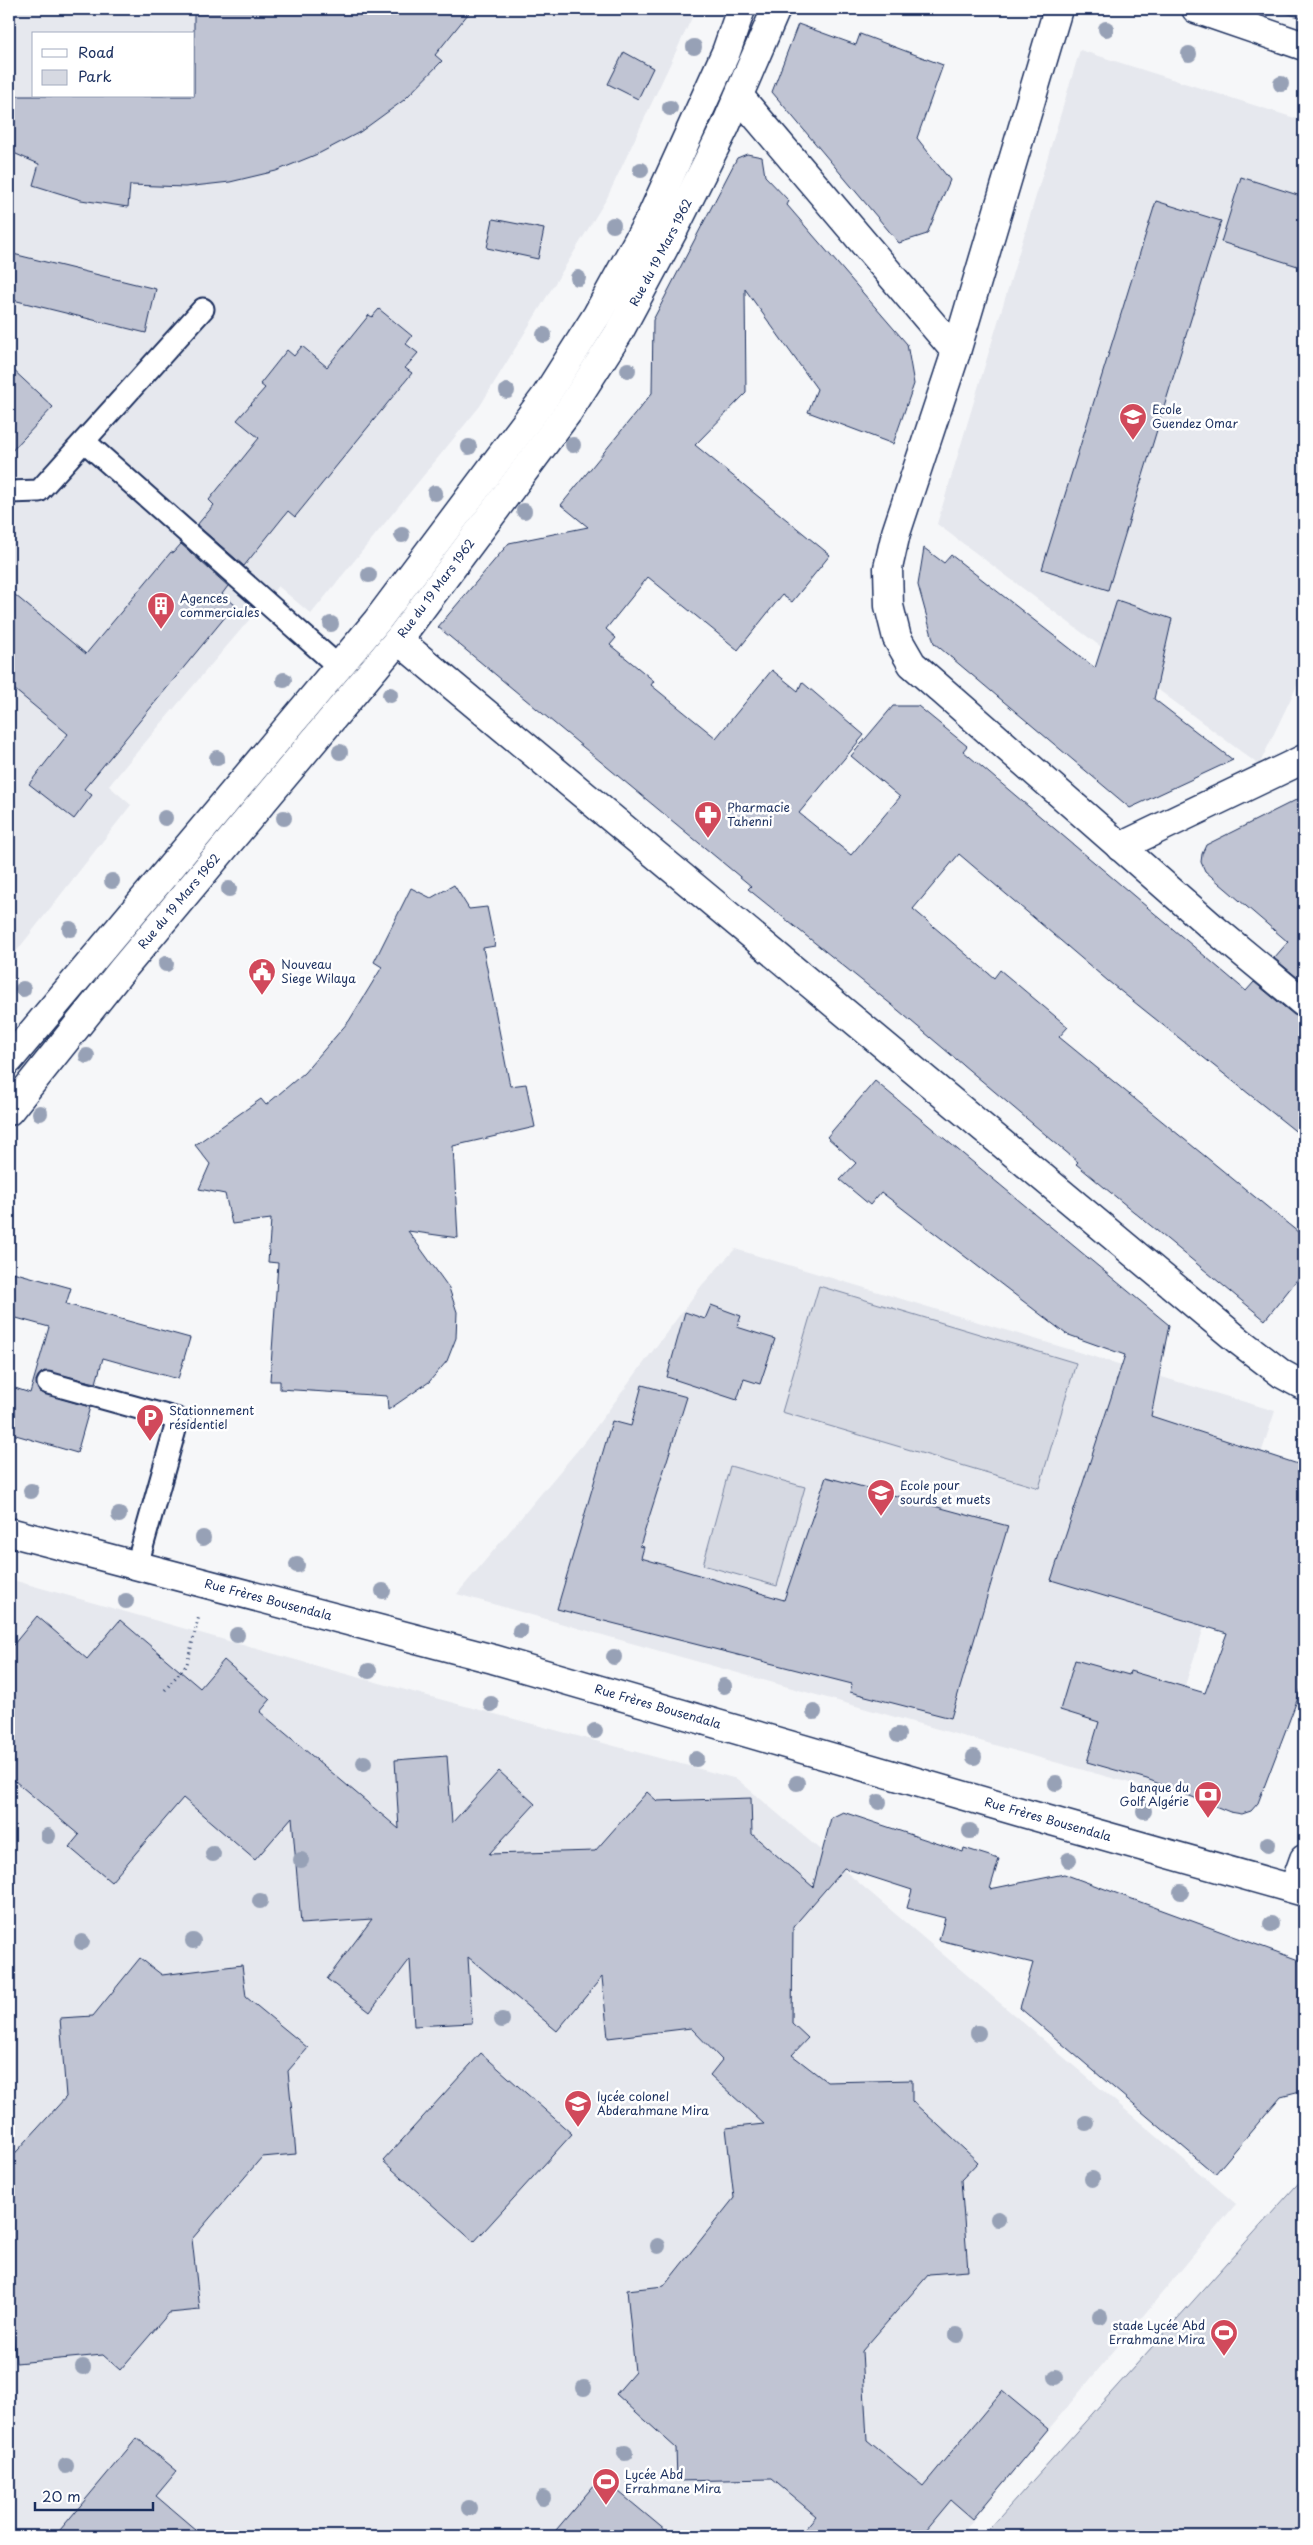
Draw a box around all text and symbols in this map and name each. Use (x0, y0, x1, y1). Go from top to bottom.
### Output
legend (32, 32, 195, 98)
text: Road (78, 40, 114, 63)
text: Park (78, 64, 112, 87)
street label: Rue du 19 Mars 1962 (624, 195, 696, 309)
place label: Ecole Guendez Omar (1152, 400, 1238, 432)
school or university icon: Ecole Guendez Omar (1118, 402, 1148, 441)
street label: Rue du 19 Mars 1962 (393, 535, 479, 641)
place label: Agences commerciales (180, 589, 260, 621)
building icon: Agences commerciales (146, 591, 176, 630)
place label: Pharmacie Tahenni (727, 798, 790, 830)
pharmacy icon: Pharmacie Tahenni (693, 800, 723, 839)
street label: Rue du 19 Mars 1962 (133, 849, 224, 952)
place label: Nouveau Siege Wilaya (281, 955, 356, 987)
public building icon: Nouveau Siege Wilaya (247, 957, 277, 996)
place label: Stationnement résidentiel (169, 1401, 254, 1433)
parking icon: Stationnement résidentiel (135, 1403, 165, 1442)
place label: Ecole pour sourds et muets (900, 1476, 991, 1508)
school or university icon: Ecole pour sourds et muets (866, 1478, 896, 1517)
street label: Rue Frères Bousendala (203, 1574, 335, 1624)
street label: Rue Frères Bousendala (593, 1679, 724, 1733)
place label: banque du Golf Algérie (1119, 1778, 1189, 1810)
bank icon: banque du Golf Algérie (1193, 1780, 1223, 1819)
street label: Rue Frères Bousendala (983, 1792, 1114, 1845)
place label: lycée colonel Abderahmane Mira (597, 2087, 709, 2119)
school or university icon: lycée colonel Abderahmane Mira (563, 2089, 593, 2128)
place label: stade Lycée Abd Errahmane Mira (1109, 2316, 1205, 2348)
sports icon: stade Lycée Abd Errahmane Mira (1209, 2318, 1239, 2357)
place label: Lycée Abd Errahmane Mira (625, 2465, 722, 2497)
sports icon: Lycée Abd Errahmane Mira (591, 2467, 621, 2506)
scale bar (35, 2480, 152, 2512)
text: 20 m (42, 2484, 81, 2507)

